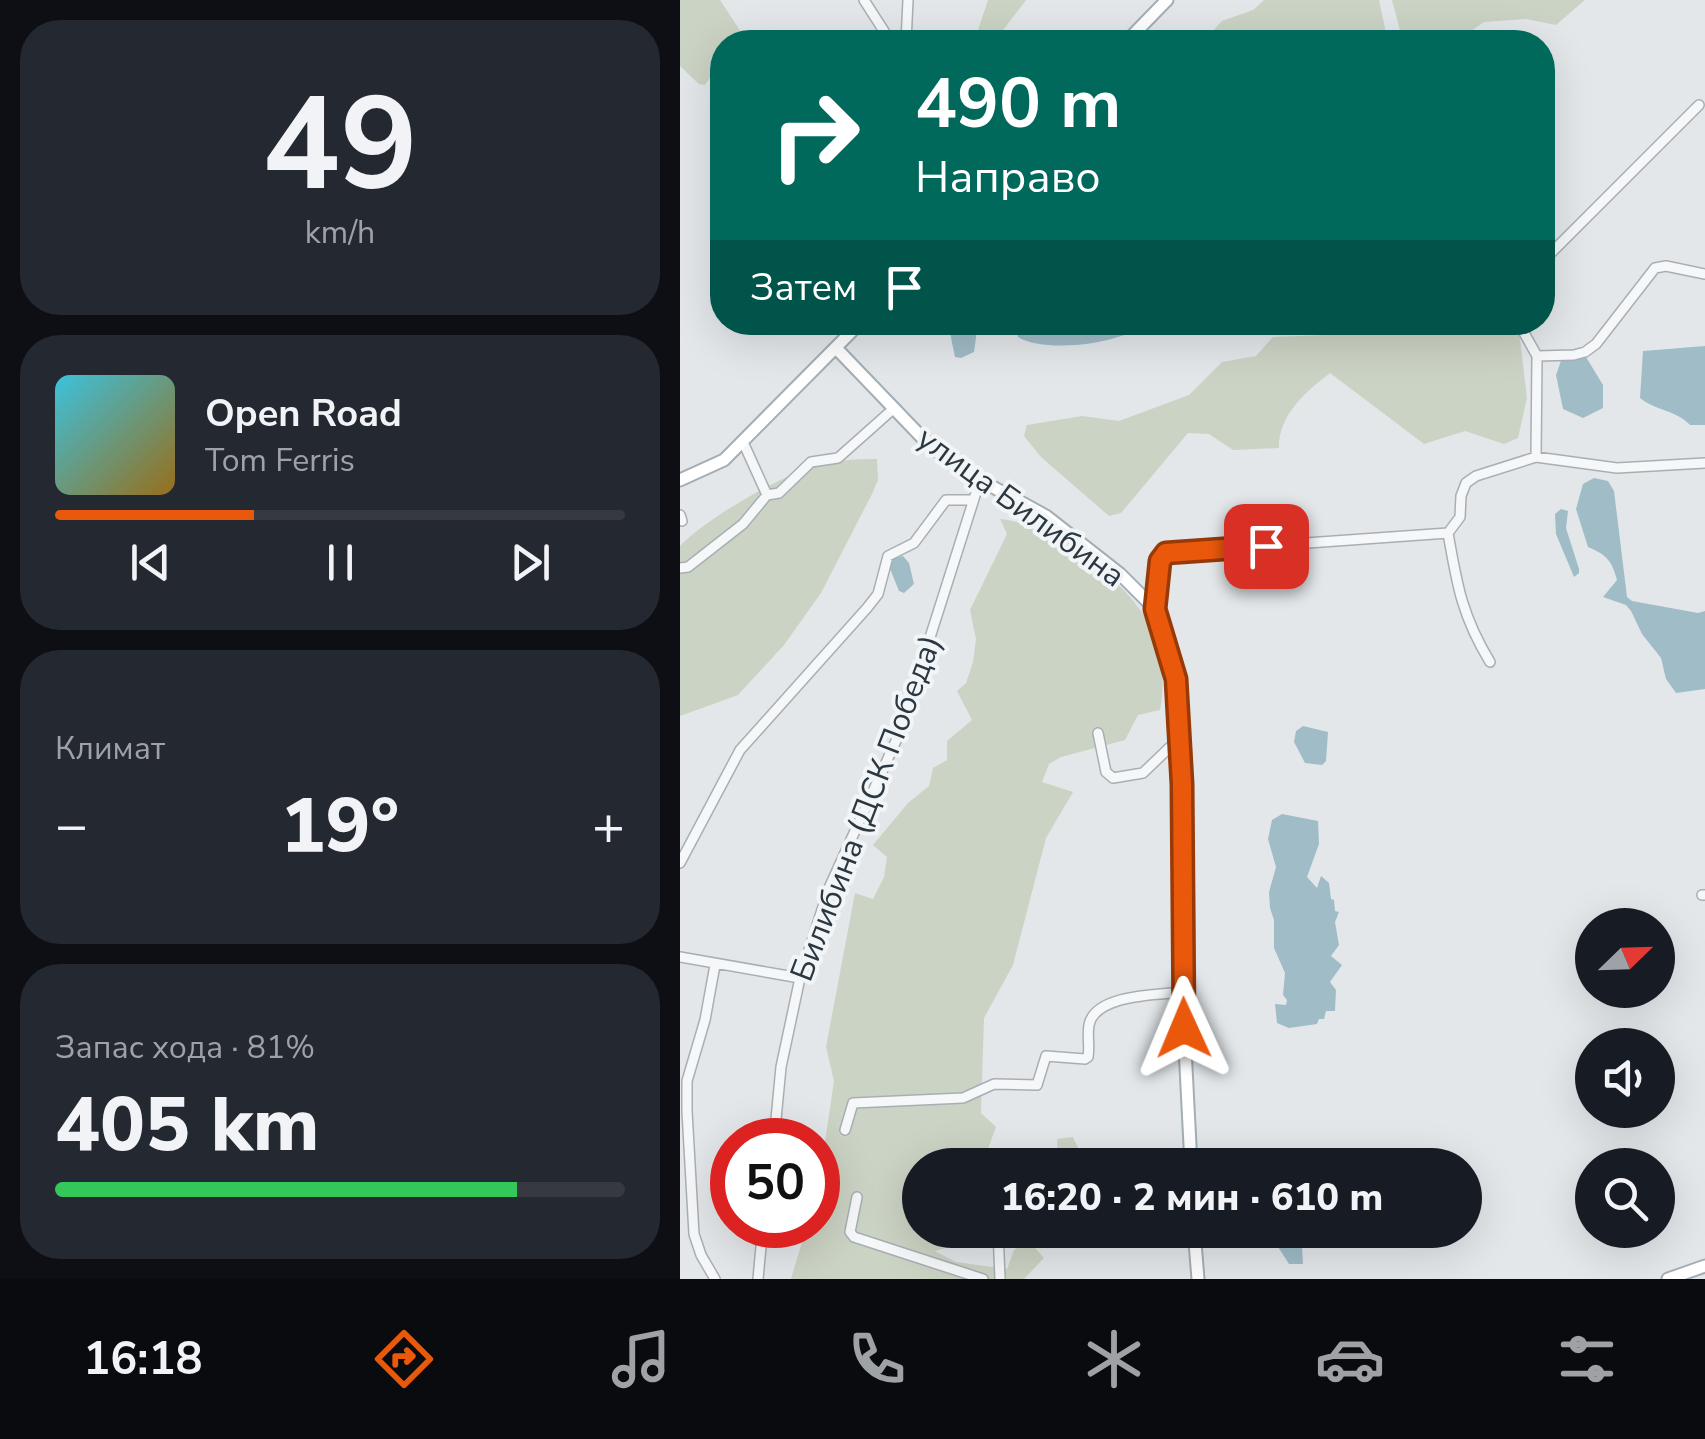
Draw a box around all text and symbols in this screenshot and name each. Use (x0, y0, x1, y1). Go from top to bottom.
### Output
text: 490 m (915, 56, 1121, 152)
text: 49 (262, 57, 418, 234)
icon: right (750, 70, 880, 200)
text: Направо (915, 147, 1101, 208)
text: km/h (305, 211, 375, 254)
icon: arrive (877, 260, 932, 315)
text: Затем (750, 262, 857, 313)
text: Open Road (205, 388, 402, 439)
street label: улица Билибина (908, 417, 1134, 597)
text: Tom Ferris (205, 439, 355, 482)
pin (1224, 504, 1309, 589)
icon: arrive (1239, 519, 1294, 574)
icon: previous (123, 535, 178, 590)
icon: pause (313, 535, 368, 590)
icon: next (503, 535, 558, 590)
street label: Билибина (ДСК Победа) (780, 629, 952, 987)
text: Климат (55, 727, 165, 770)
text: 19° (281, 775, 399, 877)
text: − (55, 788, 88, 863)
text: + (592, 788, 625, 863)
north arrow (1575, 908, 1675, 1008)
map controls (1575, 908, 1675, 1248)
position arrow (1132, 976, 1236, 1080)
text: Запас хода · 81% (55, 1026, 315, 1069)
button: sound (1575, 1028, 1675, 1128)
text: 405 km (55, 1074, 319, 1176)
speed limit sign: 50 (710, 1118, 840, 1248)
button: search (1575, 1148, 1675, 1248)
text: 16:20 · 2 мин · 610 m (1001, 1172, 1383, 1223)
icon: directions (369, 1324, 439, 1394)
icon: music (606, 1324, 676, 1394)
icon: phone (842, 1324, 912, 1394)
icon: climate (1079, 1324, 1149, 1394)
icon: car (1315, 1324, 1385, 1394)
icon: filters (1552, 1324, 1622, 1394)
text: 16:18 (83, 1329, 202, 1390)

